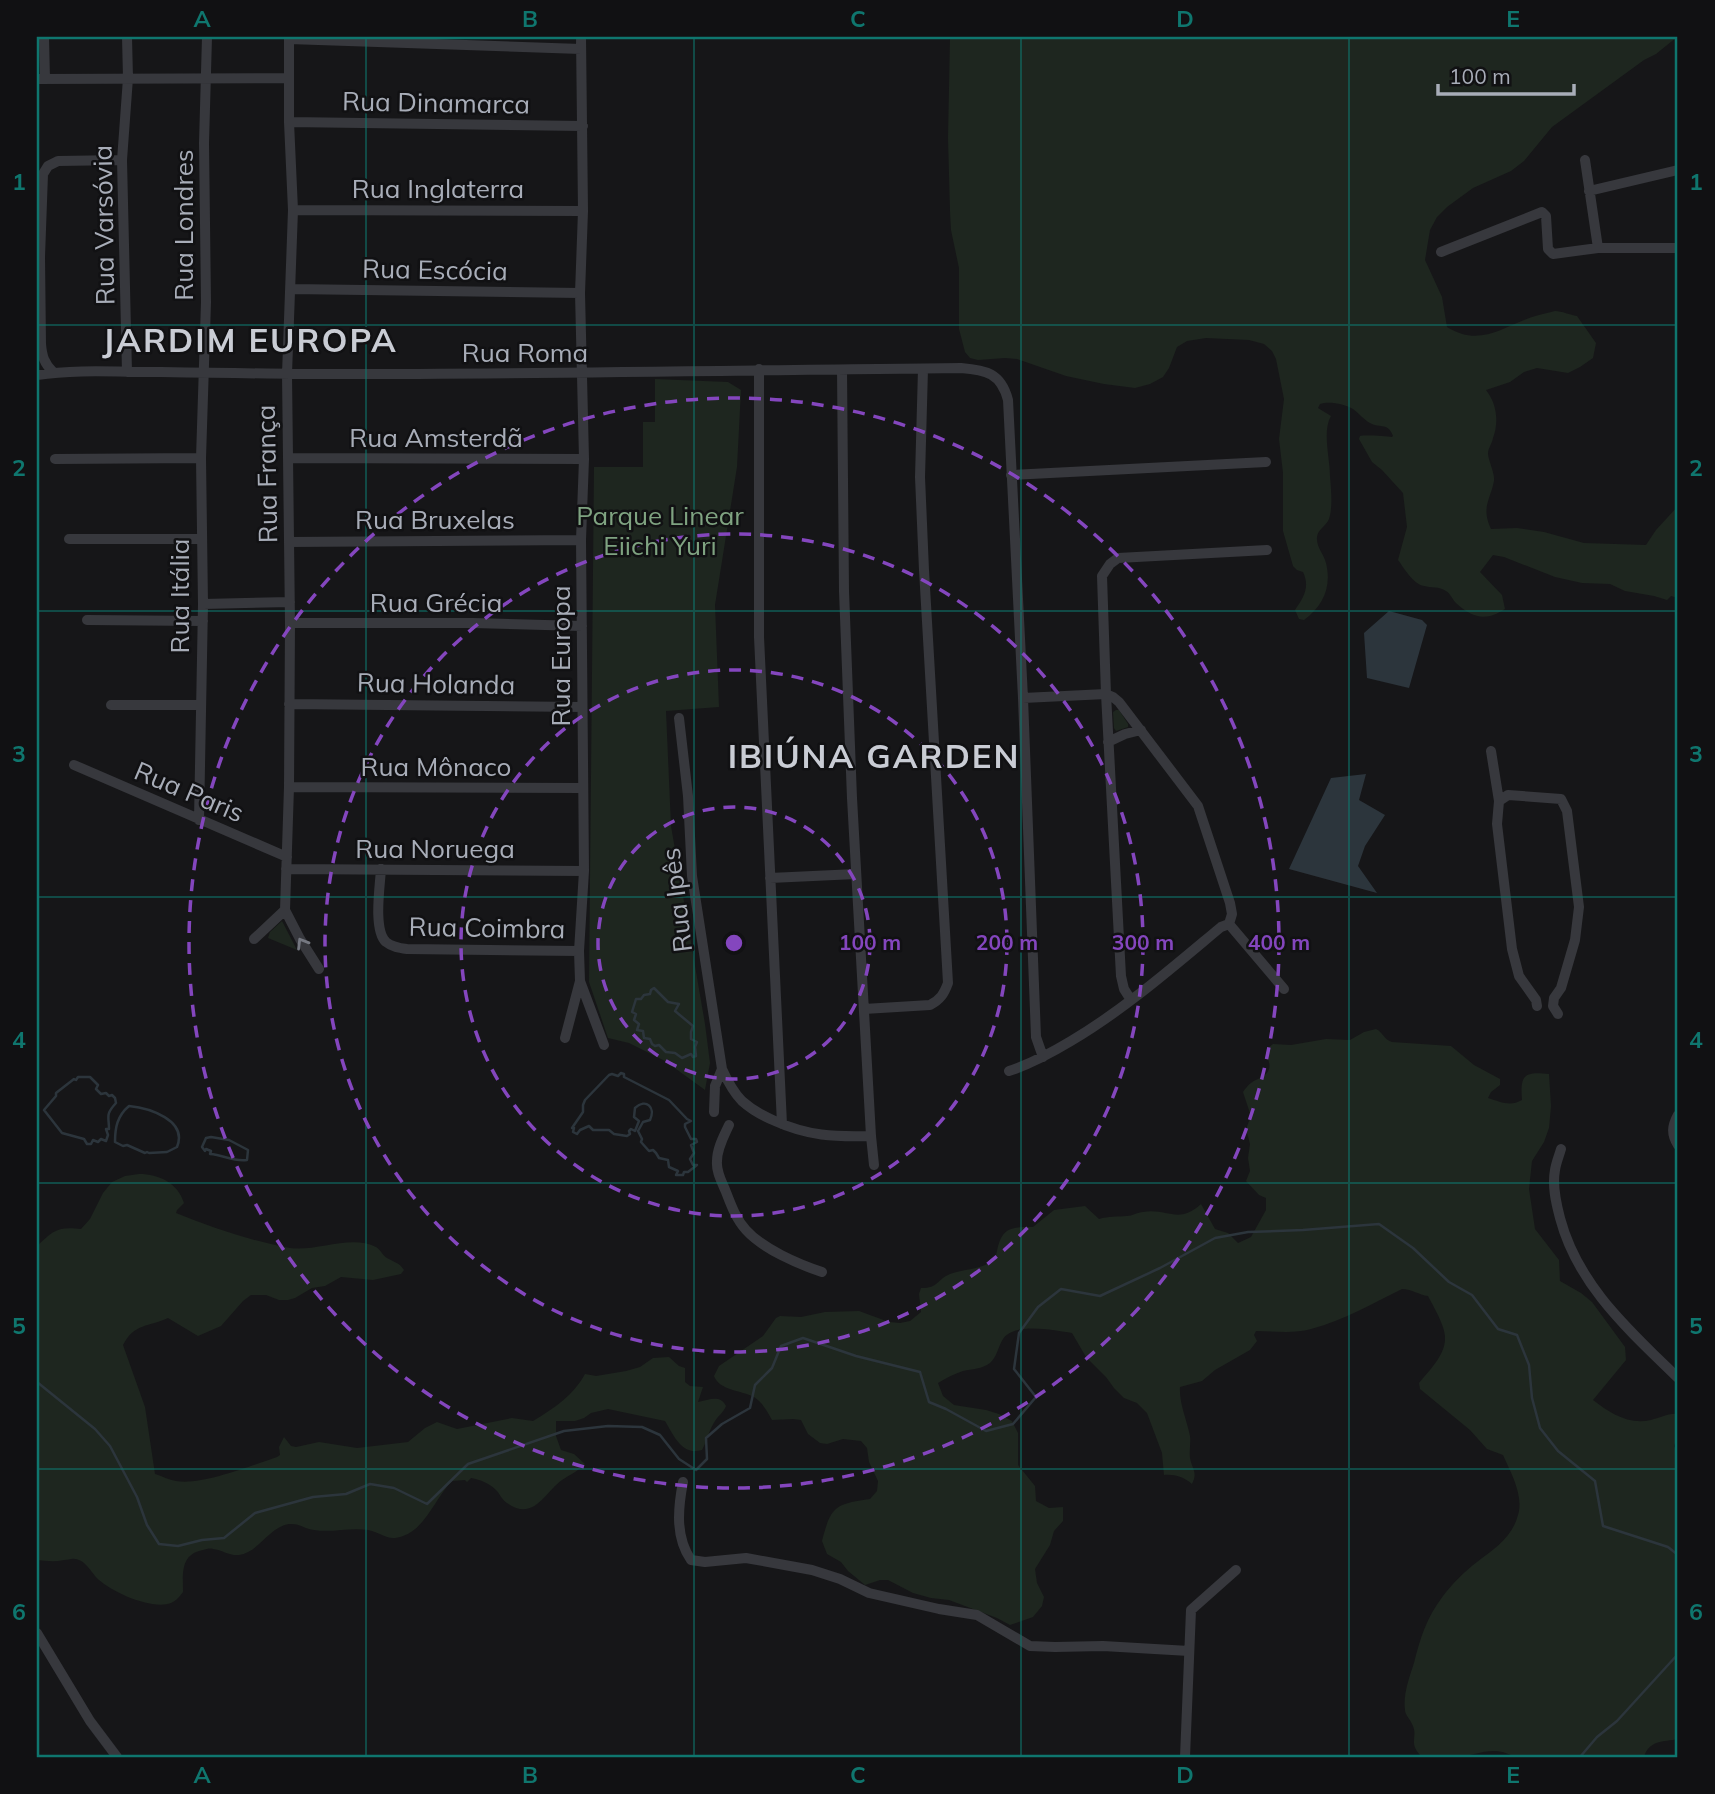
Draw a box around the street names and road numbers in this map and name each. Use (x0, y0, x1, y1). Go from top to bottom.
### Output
street label: Rua Dinamarca (342, 84, 530, 121)
street label: Rua Varsóvia (86, 145, 121, 305)
street label: Rua Londres (167, 149, 200, 301)
street label: Rua Inglaterra (352, 172, 524, 205)
street label: Rua Escócia (362, 252, 508, 287)
street label: Rua Roma (462, 336, 588, 369)
street label: Rua França (249, 405, 284, 543)
street label: Rua Amsterdã (349, 421, 523, 454)
street label: Rua Bruxelas (355, 503, 515, 536)
street label: Rua Itália (163, 539, 196, 653)
street label: Rua Grécia (370, 586, 502, 619)
street label: Rua Europa (544, 586, 577, 727)
street label: Rua Holanda (357, 666, 515, 701)
street label: Rua Mônaco (361, 750, 511, 783)
street label: Rua Paris (129, 754, 249, 829)
street label: Rua Noruega (355, 832, 515, 865)
street label: Rua Ipês (654, 846, 699, 954)
street label: Rua Coimbra (408, 910, 566, 945)

